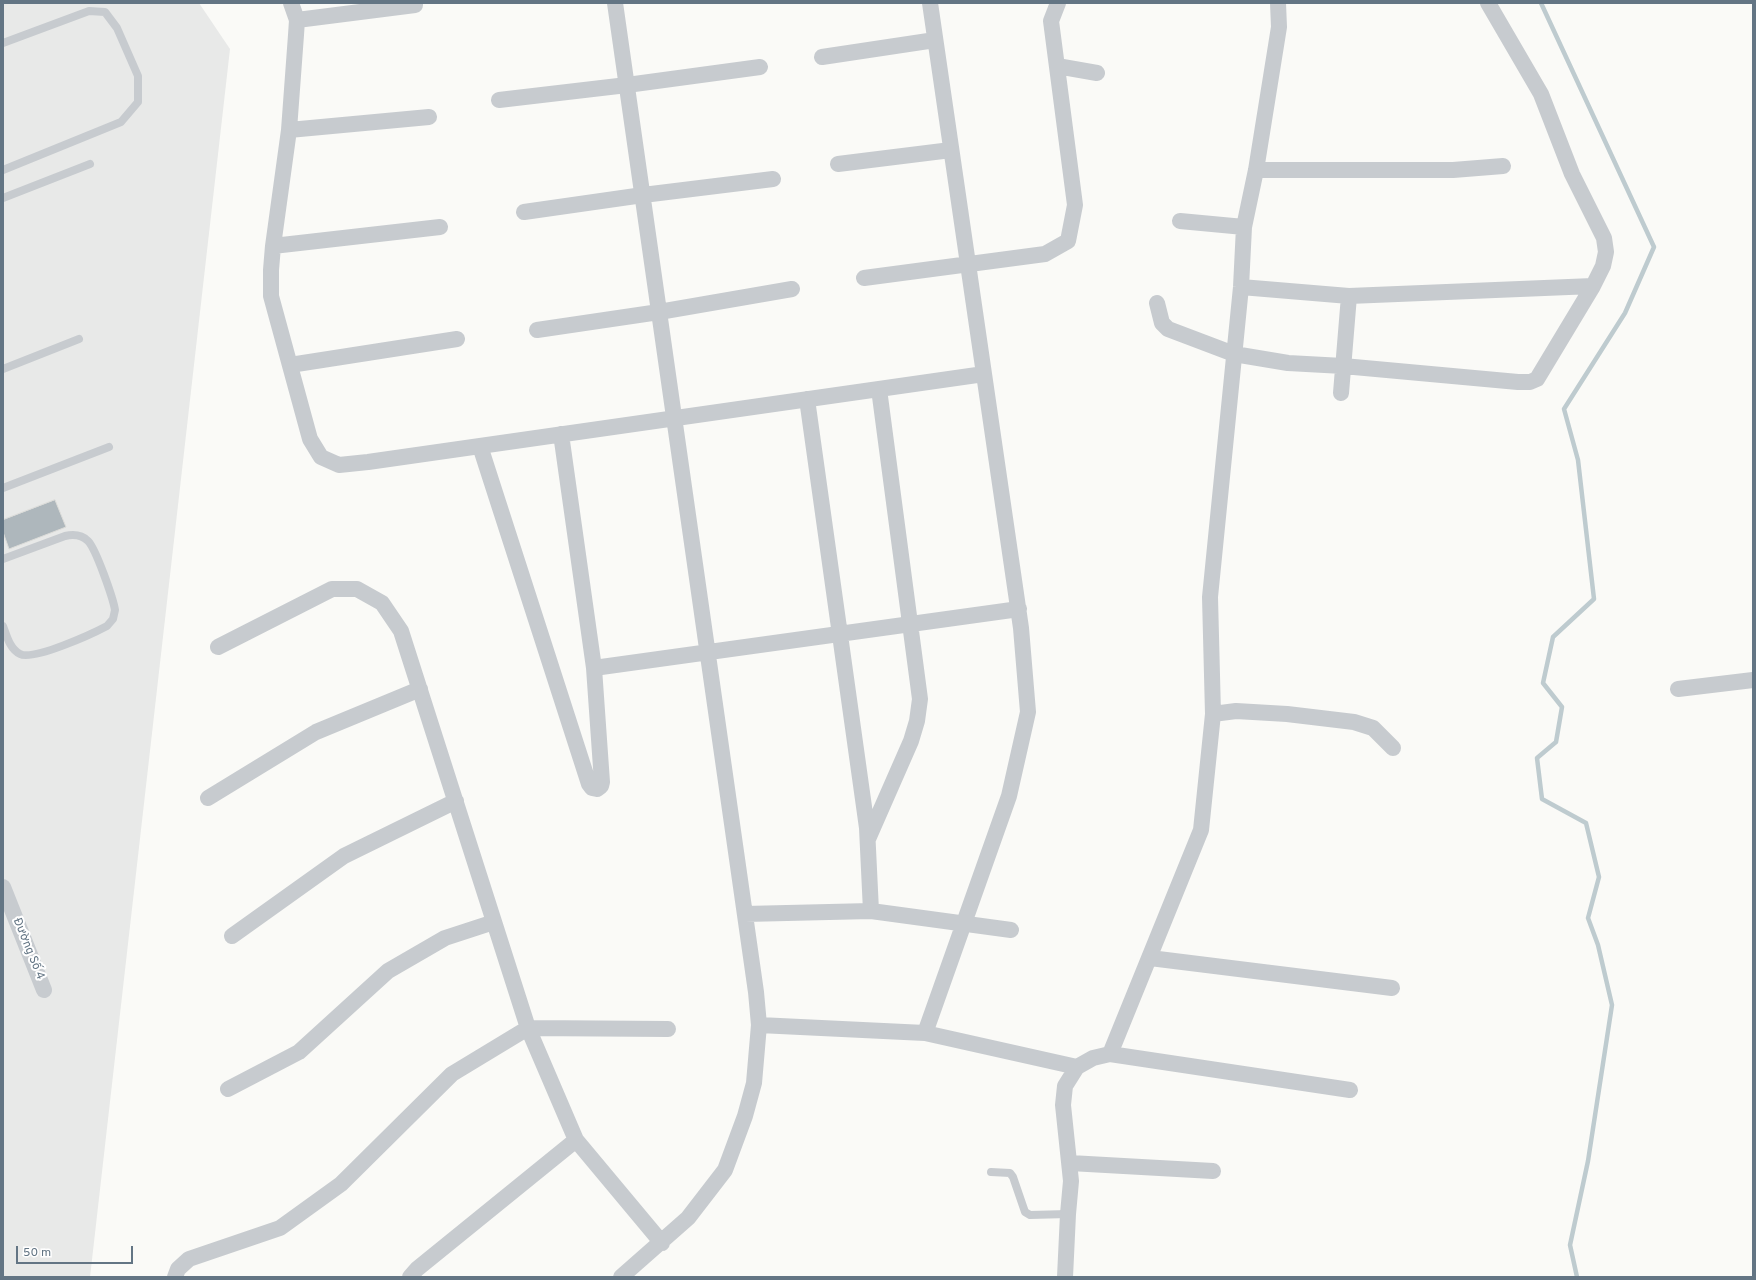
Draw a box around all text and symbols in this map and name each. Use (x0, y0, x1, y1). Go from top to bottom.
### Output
street label: Đường Số 4 (9, 916, 47, 982)
scale bar (18, 1238, 135, 1264)
text: 50 m (23, 1245, 51, 1261)

